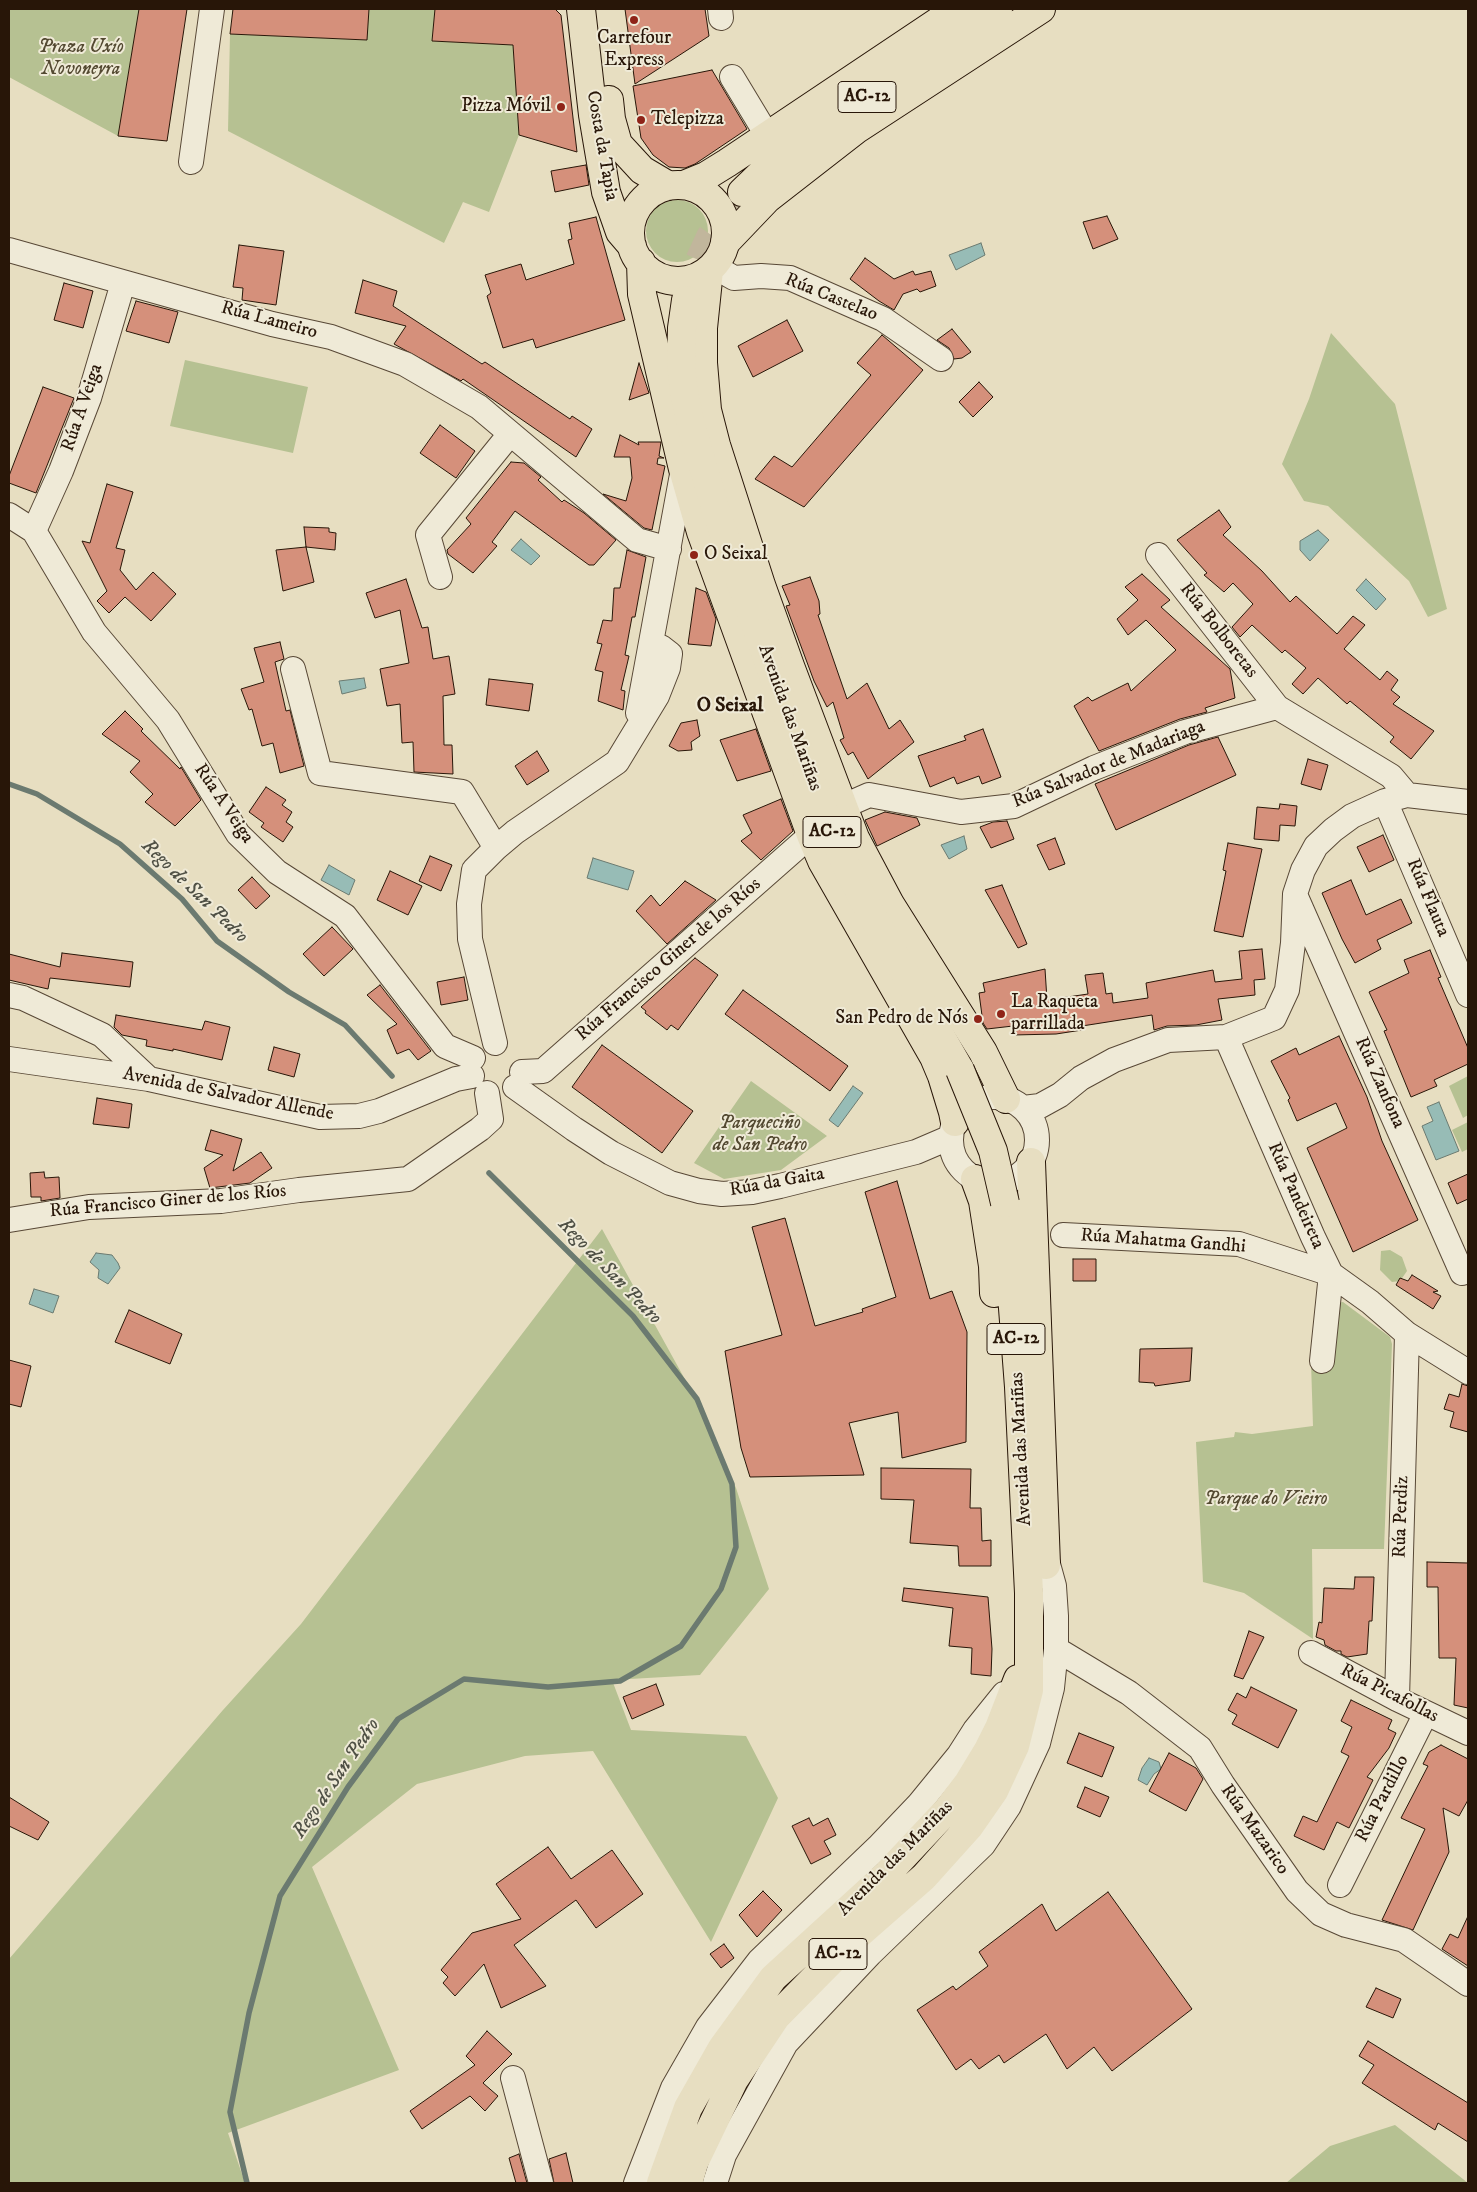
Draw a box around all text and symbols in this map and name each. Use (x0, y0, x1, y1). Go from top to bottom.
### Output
marker: Carrefour Express (628, 14, 640, 26)
place label: Carrefour Express (597, 28, 671, 72)
park label: Praza Uxío Novoneyra (38, 37, 124, 81)
road number: AC-12 (838, 81, 896, 112)
street label: Costa da Tapia (580, 89, 622, 203)
place label: Pizza Móvil (461, 96, 551, 118)
marker: Pizza Móvil (555, 101, 567, 113)
place label: Telepizza (651, 109, 724, 131)
marker: Telepizza (635, 114, 647, 126)
street label: Rúa Castelao (781, 269, 881, 327)
street label: Rúa Lameiro (218, 297, 320, 345)
street label: Rúa A Veiga (57, 361, 109, 455)
place label: O Seixal (704, 544, 767, 566)
marker: O Seixal (688, 549, 700, 561)
street label: Rúa Bolboretas (1174, 579, 1262, 683)
street label: Avenida das Mariñas (752, 642, 826, 794)
district label: O Seixal (697, 695, 763, 719)
street label: Rúa Salvador de Madariaga (1009, 716, 1209, 814)
street label: Rúa A Veiga (188, 760, 258, 848)
road number: AC-12 (803, 816, 861, 848)
water label: Rego de San Pedro (136, 835, 252, 949)
street label: Rúa Flauta (1400, 855, 1454, 941)
street label: Rúa Francisco Giner de los Ríos (572, 873, 766, 1047)
place label: La Raqueta parrillada (1011, 992, 1098, 1036)
place label: San Pedro de Nós (835, 1008, 968, 1030)
marker: La Raqueta parrillada (995, 1008, 1007, 1020)
marker: San Pedro de Nós (972, 1013, 984, 1025)
street label: Rúa Zanfona (1349, 1034, 1409, 1132)
street label: Avenida de Salvador Allende (121, 1063, 335, 1127)
park label: Parqueciño de San Pedro (713, 1113, 807, 1157)
street label: Rúa Pandeireta (1261, 1139, 1329, 1253)
street label: Rúa da Gaita (728, 1163, 826, 1203)
street label: Rúa Francisco Giner de los Ríos (49, 1180, 287, 1224)
water label: Rego de San Pedro (552, 1214, 666, 1330)
street label: Rúa Mahatma Gandhi (1080, 1225, 1246, 1259)
road number: AC-12 (987, 1324, 1045, 1355)
street label: Avenida das Mariñas (1007, 1371, 1037, 1527)
street label: Rúa Perdiz (1389, 1476, 1415, 1558)
park label: Parque do Vieiro (1204, 1489, 1328, 1511)
street label: Rúa Picafollas (1336, 1660, 1442, 1728)
water label: Rego de San Pedro (288, 1715, 386, 1843)
street label: Rúa Pardillo (1351, 1751, 1415, 1847)
street label: Rúa Mazarico (1215, 1780, 1293, 1880)
street label: Avenida das Mariñas (833, 1796, 959, 1922)
road number: AC-12 (809, 1938, 867, 1970)

